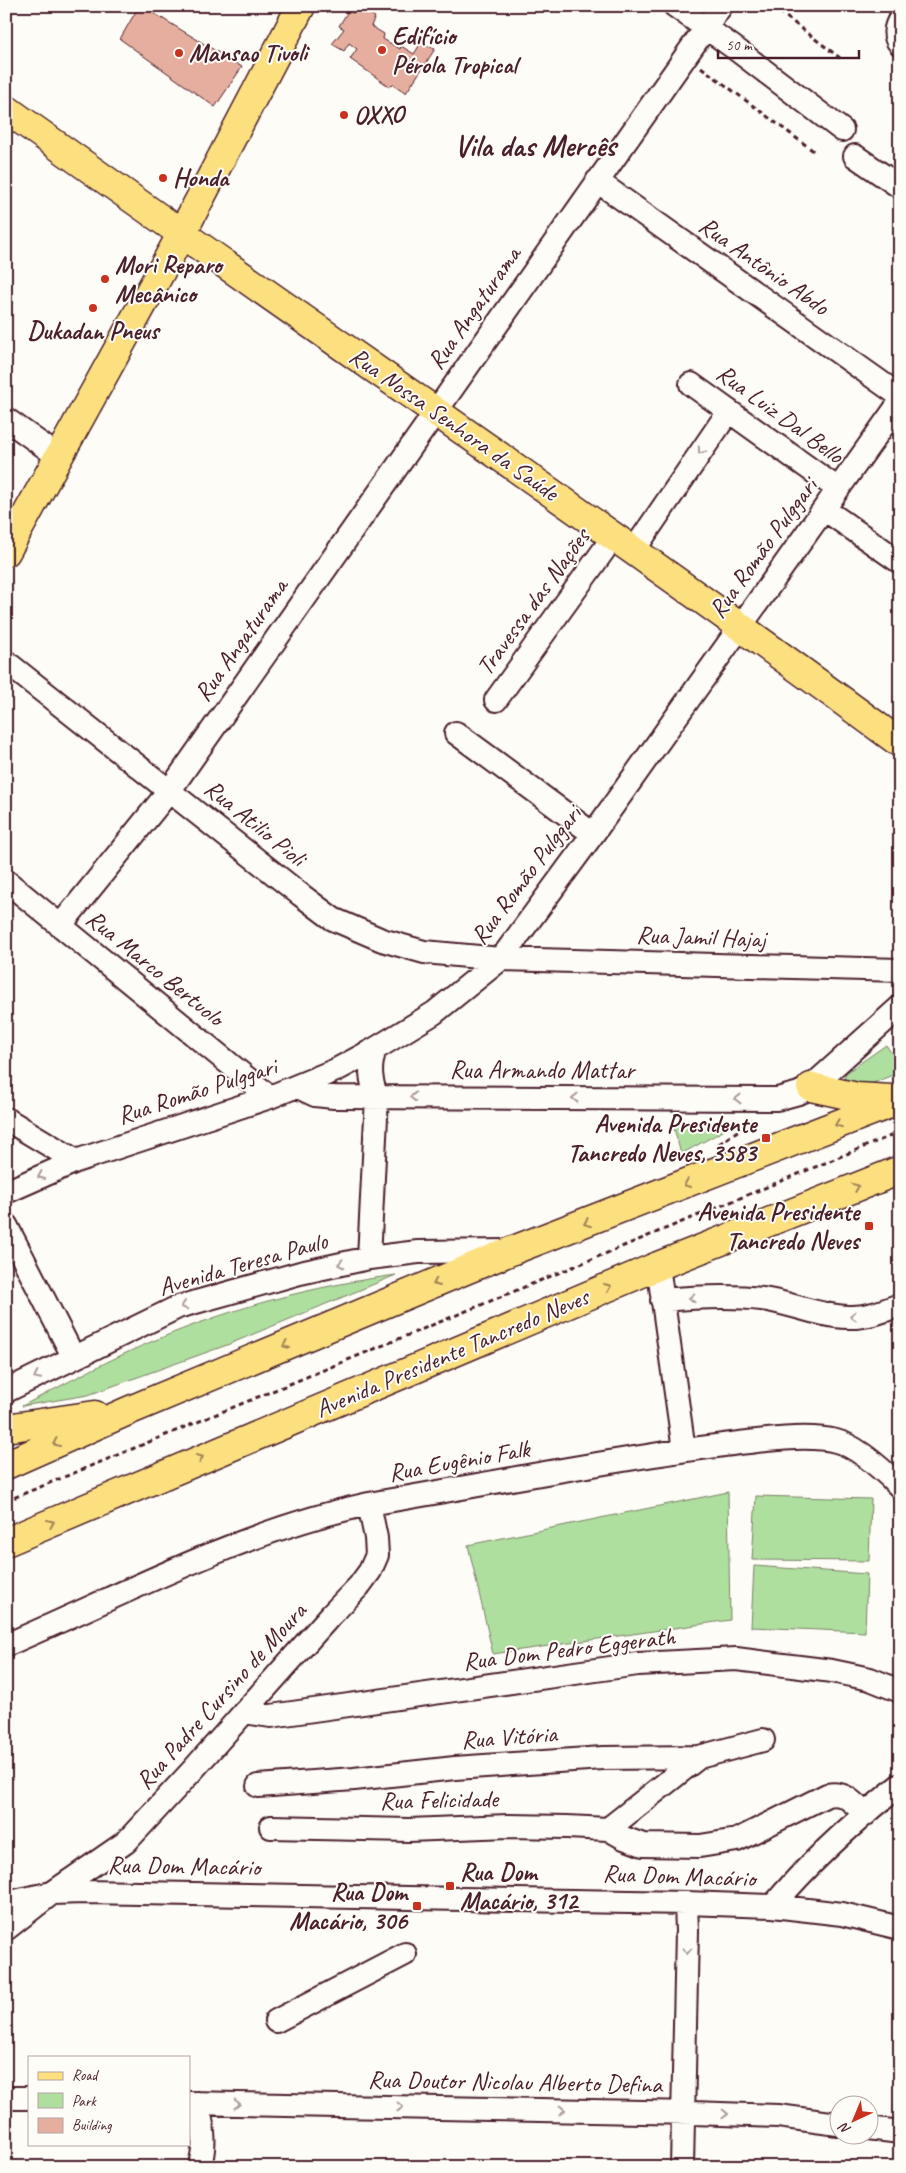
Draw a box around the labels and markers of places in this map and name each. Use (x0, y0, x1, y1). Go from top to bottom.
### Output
place label: Edifício Pérola Tropical (392, 20, 521, 81)
place label: Mansao Tivoli (189, 37, 310, 69)
marker: Edifício Pérola Tropical (376, 44, 388, 56)
marker: Mansao Tivoli (173, 47, 185, 59)
place label: OXXO (354, 99, 407, 131)
marker: OXXO (338, 109, 350, 121)
place label: Honda (173, 162, 230, 194)
marker: Honda (157, 172, 169, 184)
place label: Mori Reparo Mecânico (115, 249, 225, 310)
marker: Mori Reparo Mecânico (99, 273, 111, 285)
marker: Dukadan Pneus (87, 302, 99, 314)
place label: Dukadan Pneus (27, 315, 161, 347)
place label: Avenida Presidente Tancredo Neves, 3583 (568, 1108, 759, 1169)
marker: Avenida Presidente Tancredo Neves, 3583 (760, 1132, 772, 1144)
place label: Avenida Presidente Tancredo Neves (698, 1196, 862, 1257)
marker: Avenida Presidente Tancredo Neves (863, 1220, 875, 1232)
place label: Rua Dom Macário, 312 (460, 1856, 580, 1917)
place label: Rua Dom Macário, 306 (289, 1876, 410, 1937)
marker: Rua Dom Macário, 312 (444, 1880, 456, 1892)
marker: Rua Dom Macário, 306 (411, 1900, 423, 1912)

